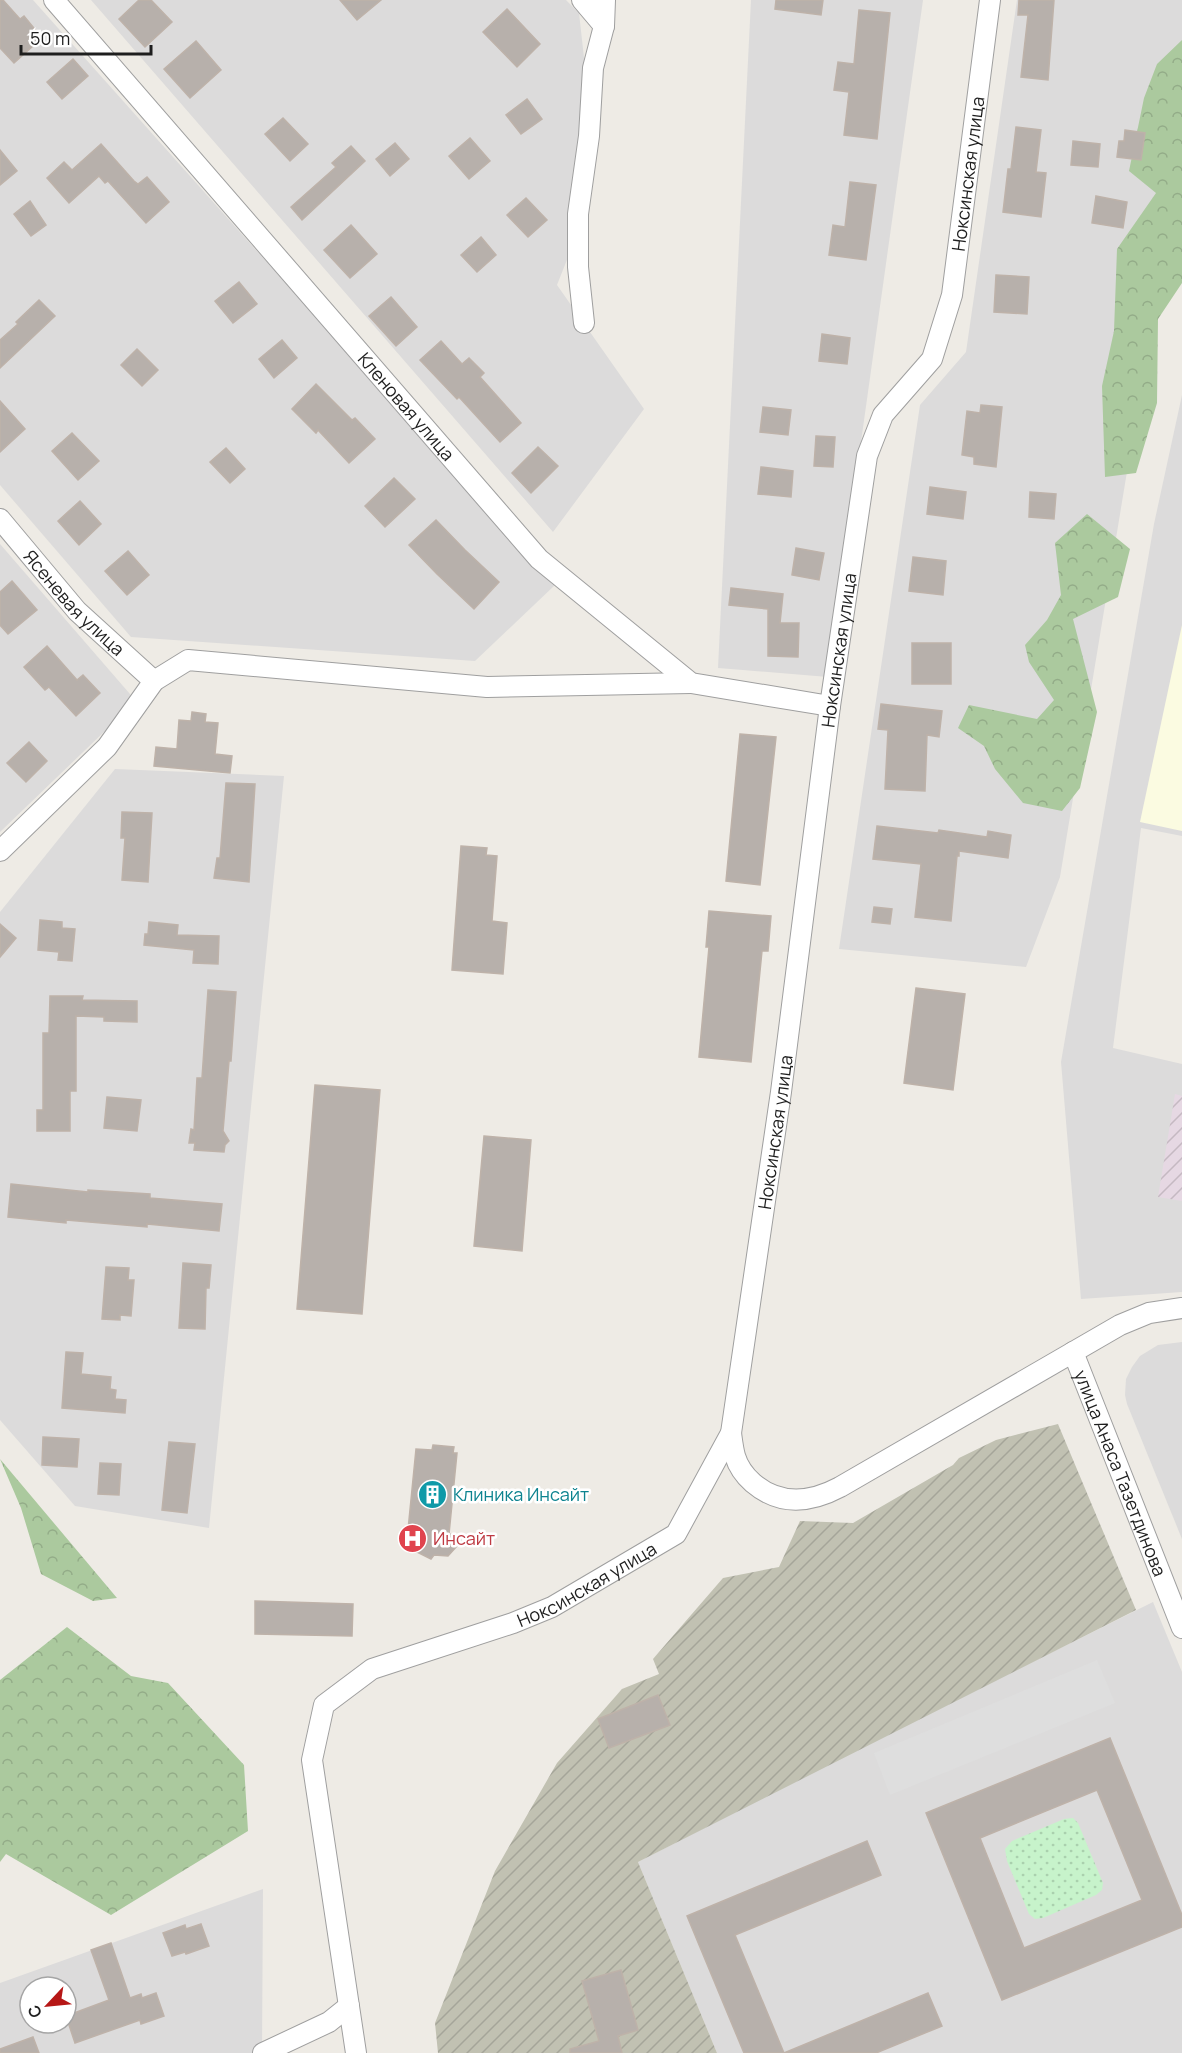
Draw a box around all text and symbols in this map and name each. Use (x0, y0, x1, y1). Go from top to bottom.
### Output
scale bar (21, 18, 152, 56)
text: 50 m (30, 26, 70, 50)
street label: Ноксинская улица (946, 95, 989, 253)
street label: Кленовая улица (353, 347, 460, 466)
street label: Ясеневая улица (19, 545, 130, 661)
street label: Ноксинская улица (815, 571, 862, 729)
street label: Ноксинская улица (752, 1053, 798, 1211)
street label: улица Анаса Тазетдинова (1069, 1366, 1172, 1580)
building icon: Клиника Инсайт (416, 1478, 448, 1510)
place label: Клиника Инсайт (453, 1482, 589, 1506)
hospital icon: Инсайт (396, 1522, 428, 1554)
place label: Инсайт (433, 1526, 495, 1550)
street label: Ноксинская улица (513, 1536, 661, 1632)
north arrow (18, 1975, 78, 2035)
text: С (22, 2001, 47, 2022)

